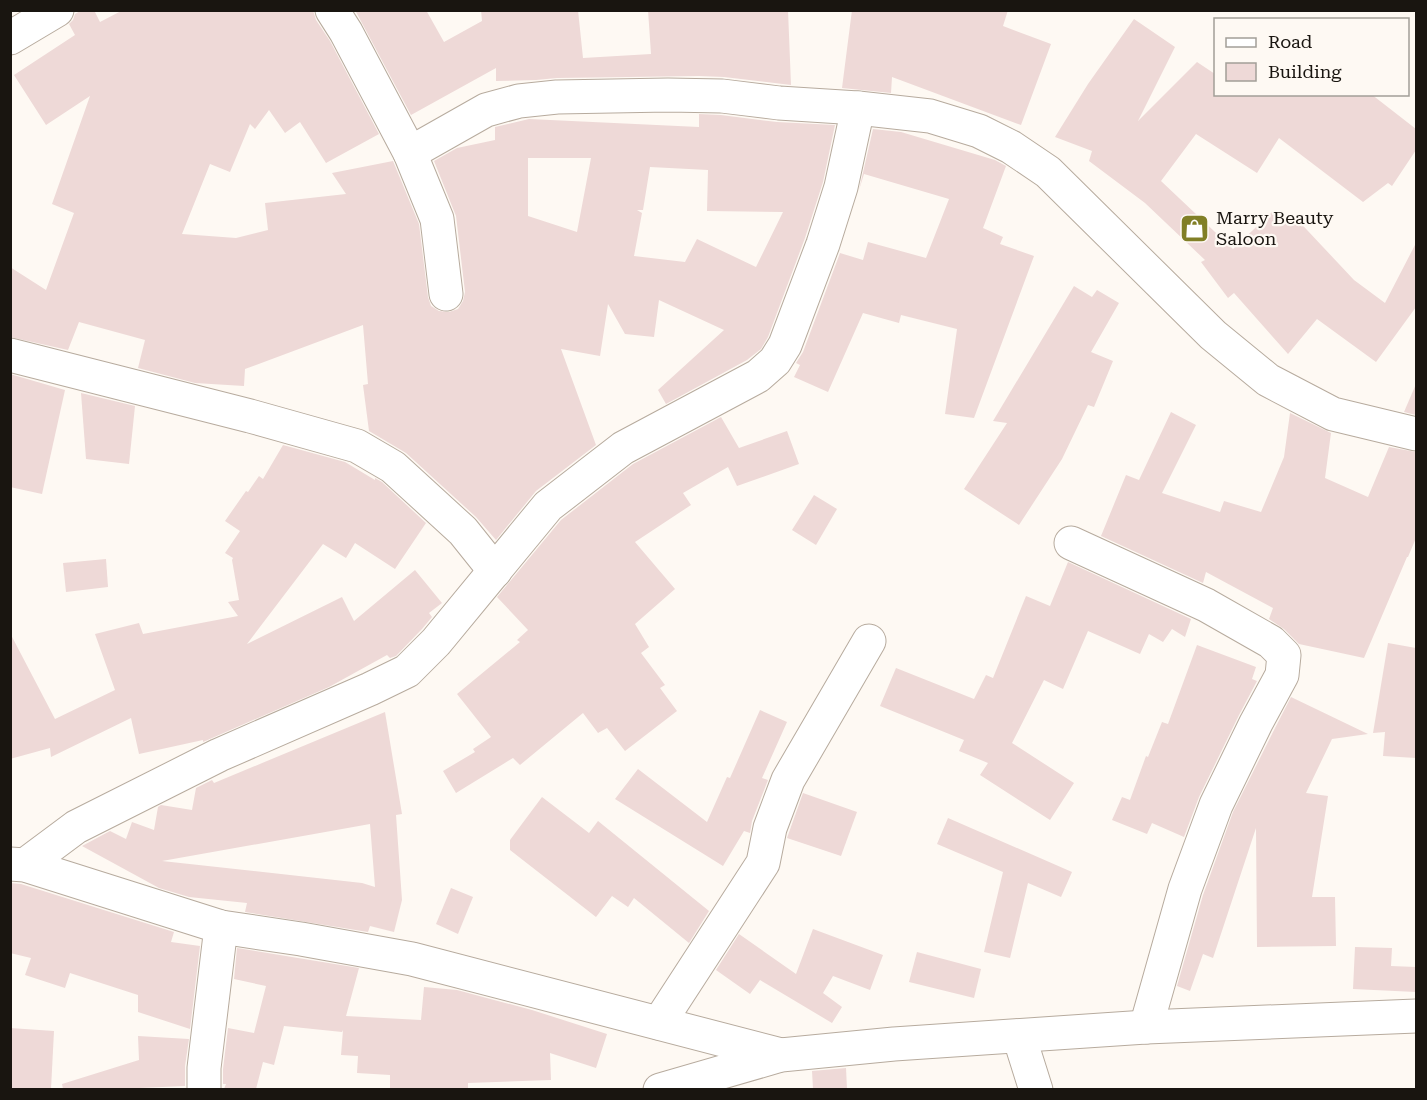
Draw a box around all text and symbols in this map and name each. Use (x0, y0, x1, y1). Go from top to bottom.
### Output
legend (1214, 18, 1409, 96)
text: Road (1268, 31, 1313, 52)
text: Building (1268, 61, 1342, 82)
place label: Marry Beauty Saloon (1216, 207, 1334, 249)
shop icon: Marry Beauty Saloon (1179, 212, 1211, 244)

